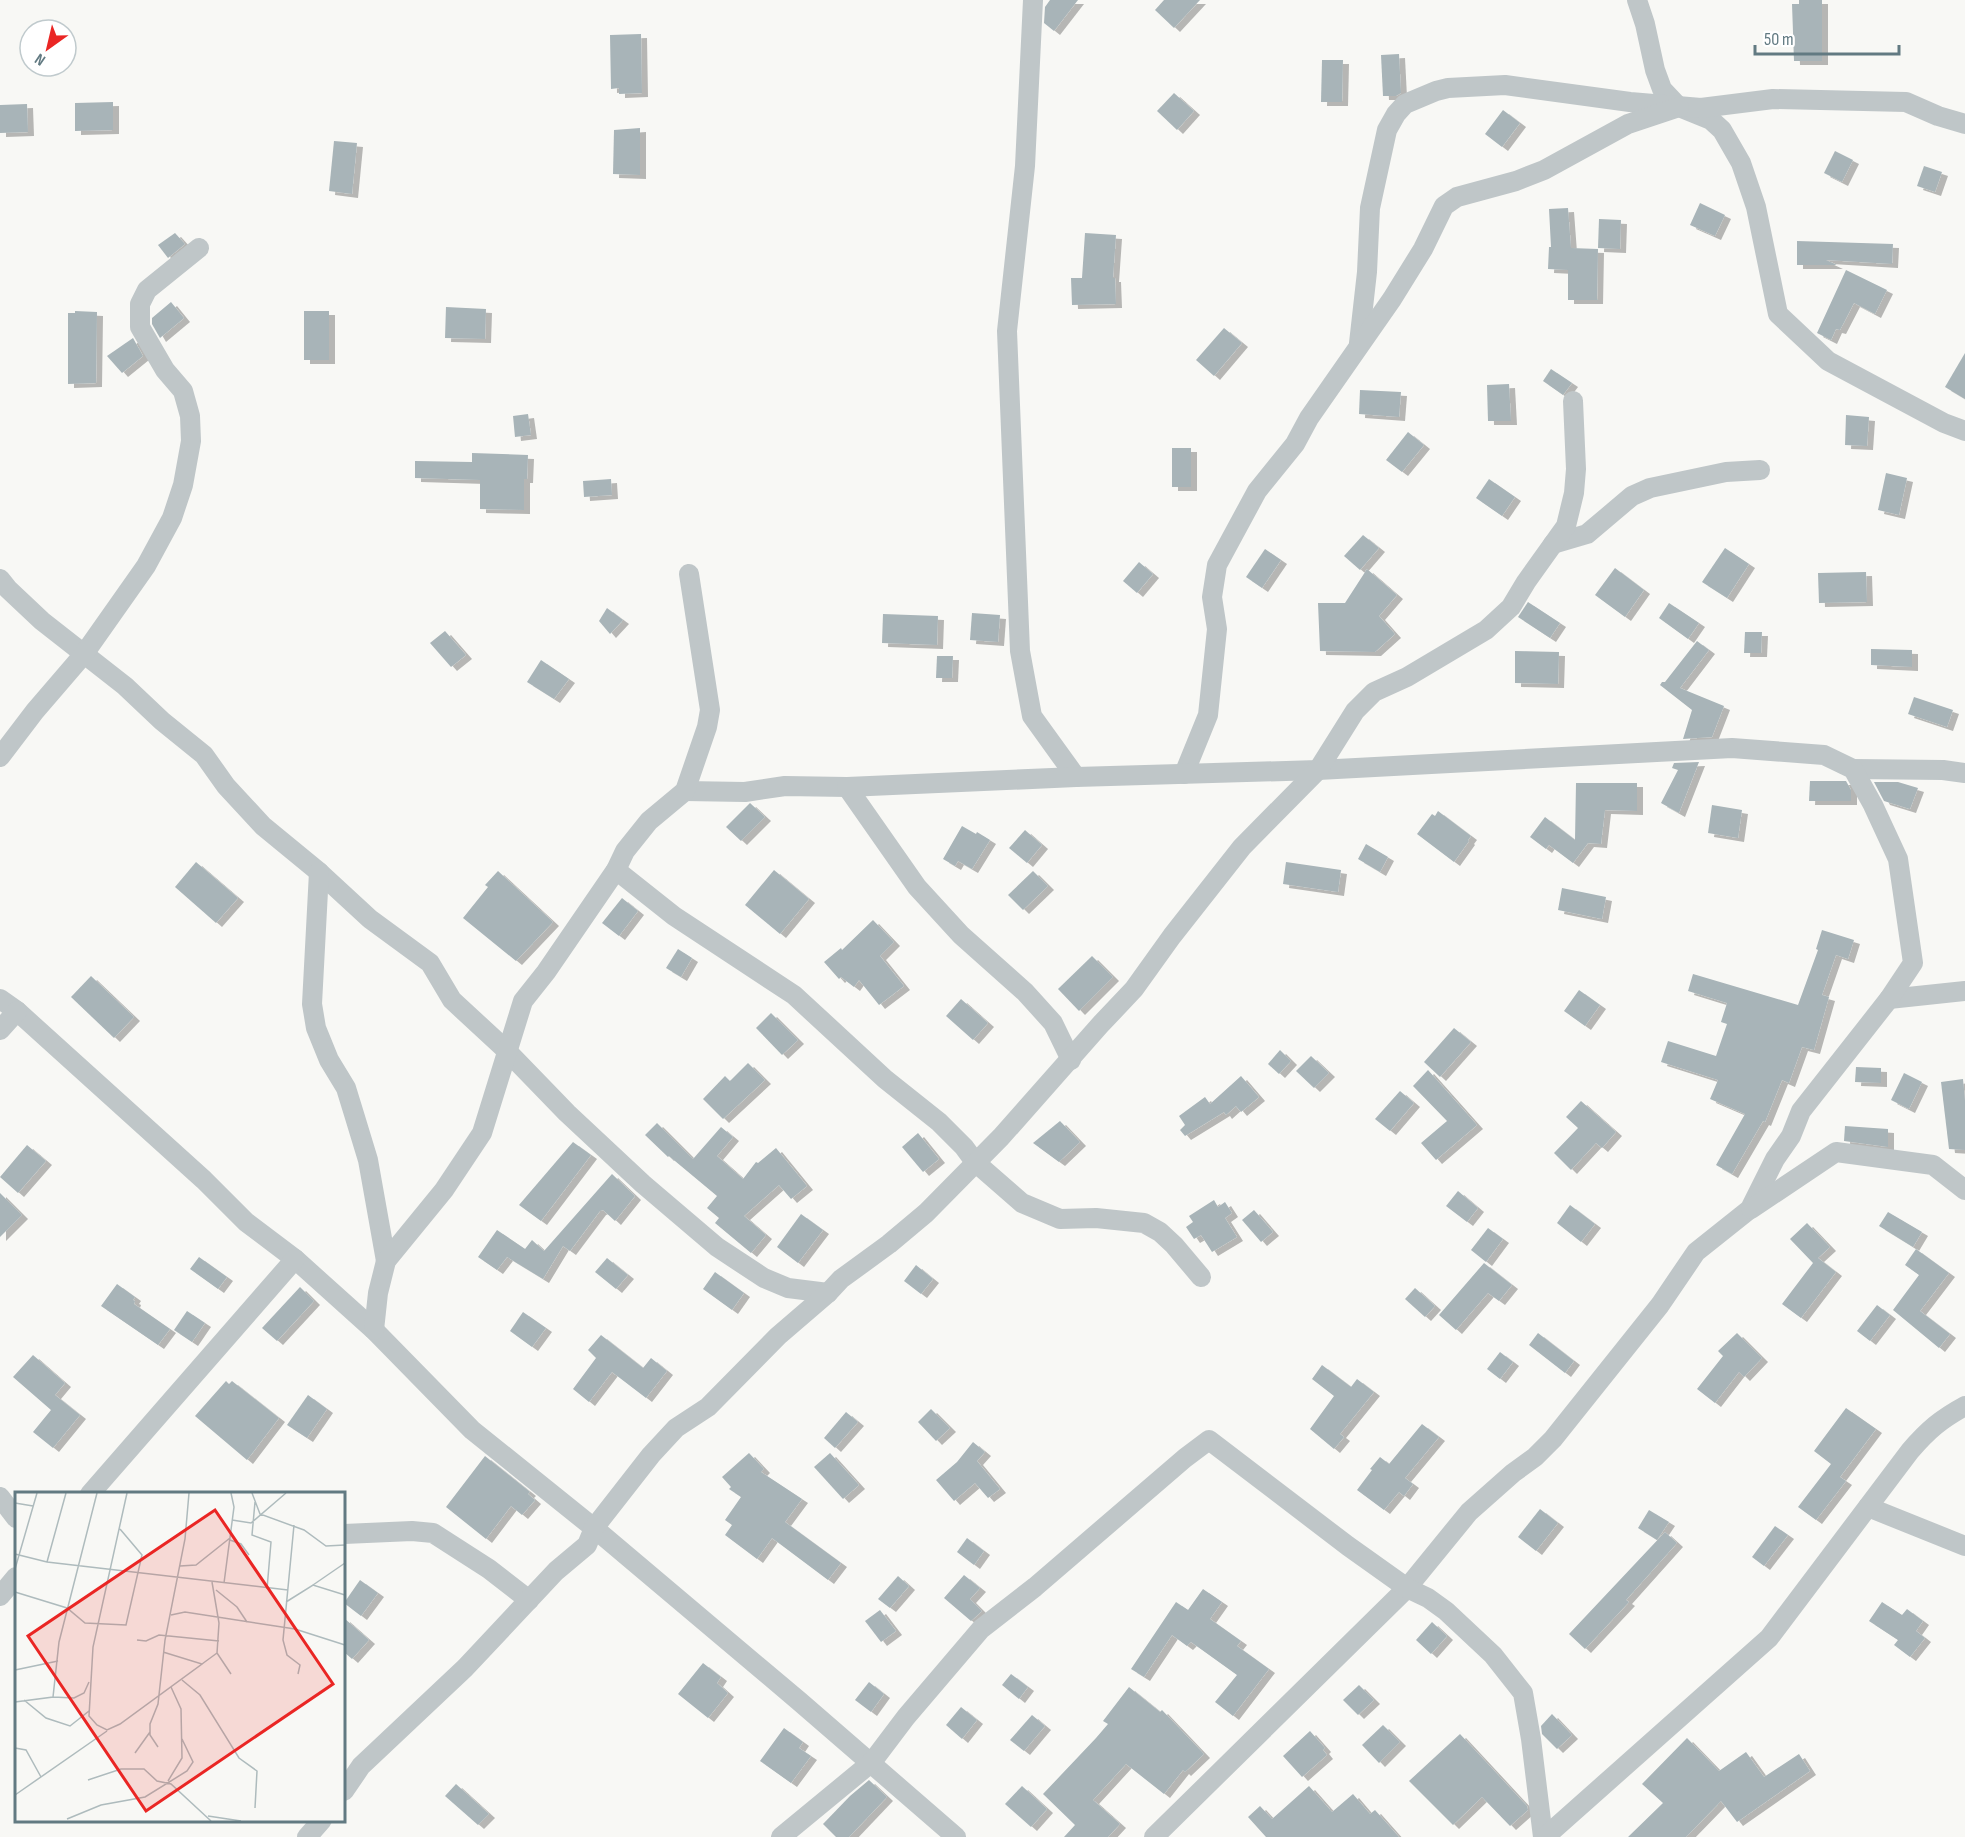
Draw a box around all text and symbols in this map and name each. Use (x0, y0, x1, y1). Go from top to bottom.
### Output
north arrow (18, 18, 78, 78)
scale bar (1755, 18, 1899, 56)
text: 50 m (1764, 29, 1794, 50)
text: N (32, 49, 49, 69)
inset map (15, 1492, 345, 1822)

